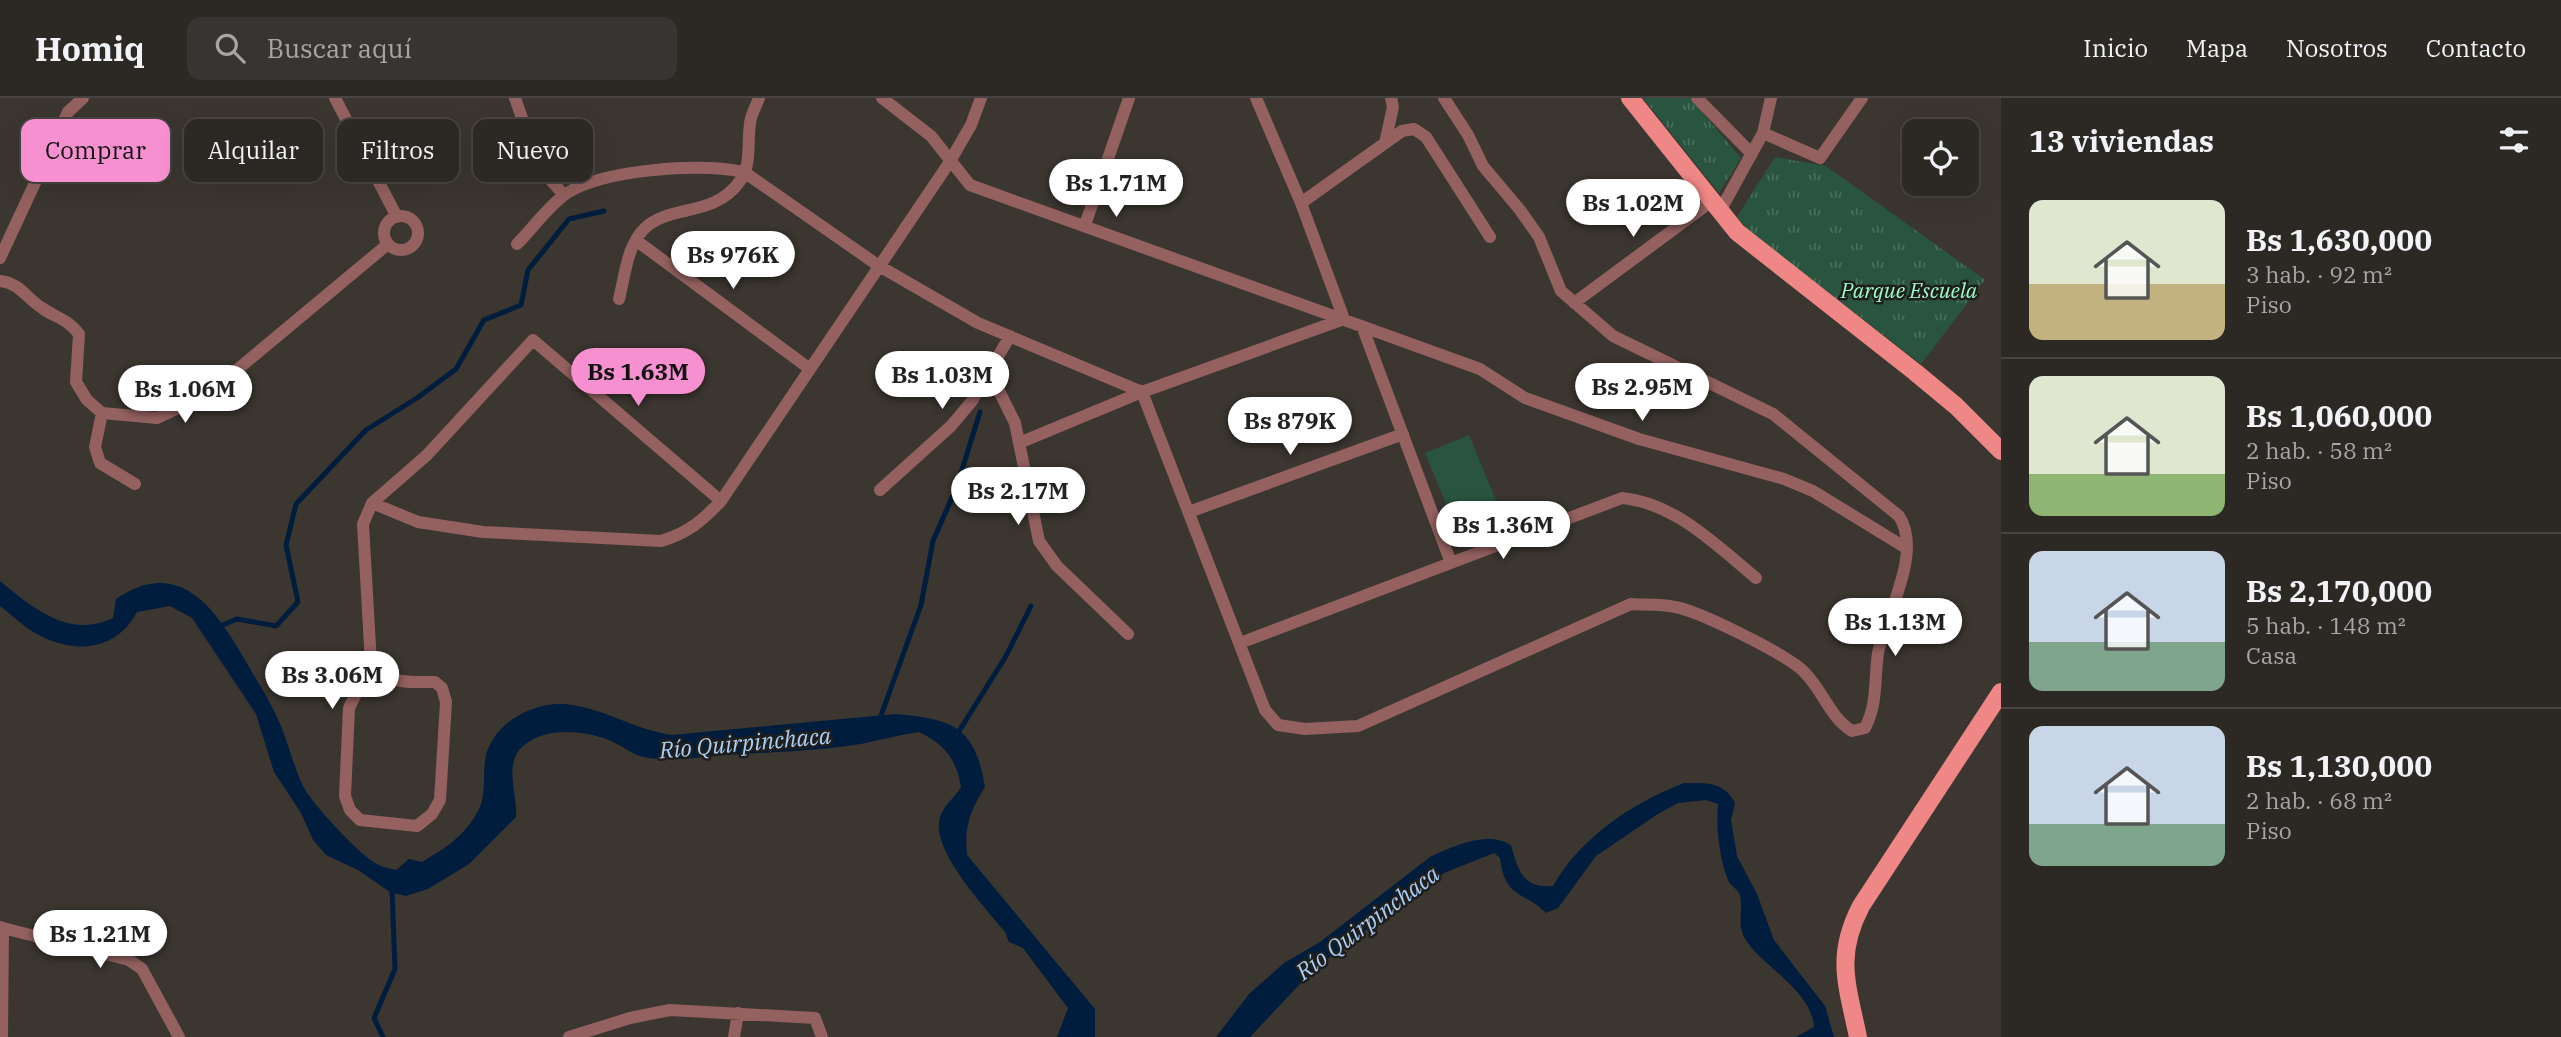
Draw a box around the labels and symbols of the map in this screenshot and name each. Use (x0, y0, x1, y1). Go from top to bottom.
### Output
pin: Bs 1.71M (1044, 159, 1188, 219)
pin: Bs 1.02M (1561, 180, 1705, 239)
pin: Bs 976K (668, 232, 798, 291)
park label: Parque Escuela (1840, 276, 1978, 304)
pin: Bs 1.63M (566, 348, 710, 408)
pin: Bs 1.03M (870, 352, 1014, 411)
pin: Bs 2.95M (1570, 364, 1714, 423)
pin: Bs 1.06M (113, 366, 257, 425)
pin: Bs 879K (1225, 398, 1355, 457)
pin: Bs 2.17M (946, 468, 1090, 527)
pin: Bs 1.36M (1431, 502, 1575, 561)
pin: Bs 1.13M (1823, 598, 1967, 658)
pin: Bs 3.06M (260, 652, 404, 711)
water label: Río Quirpinchaca (657, 720, 833, 765)
water label: Río Quirpinchaca (1288, 858, 1445, 986)
pin: Bs 1.21M (28, 910, 172, 970)

